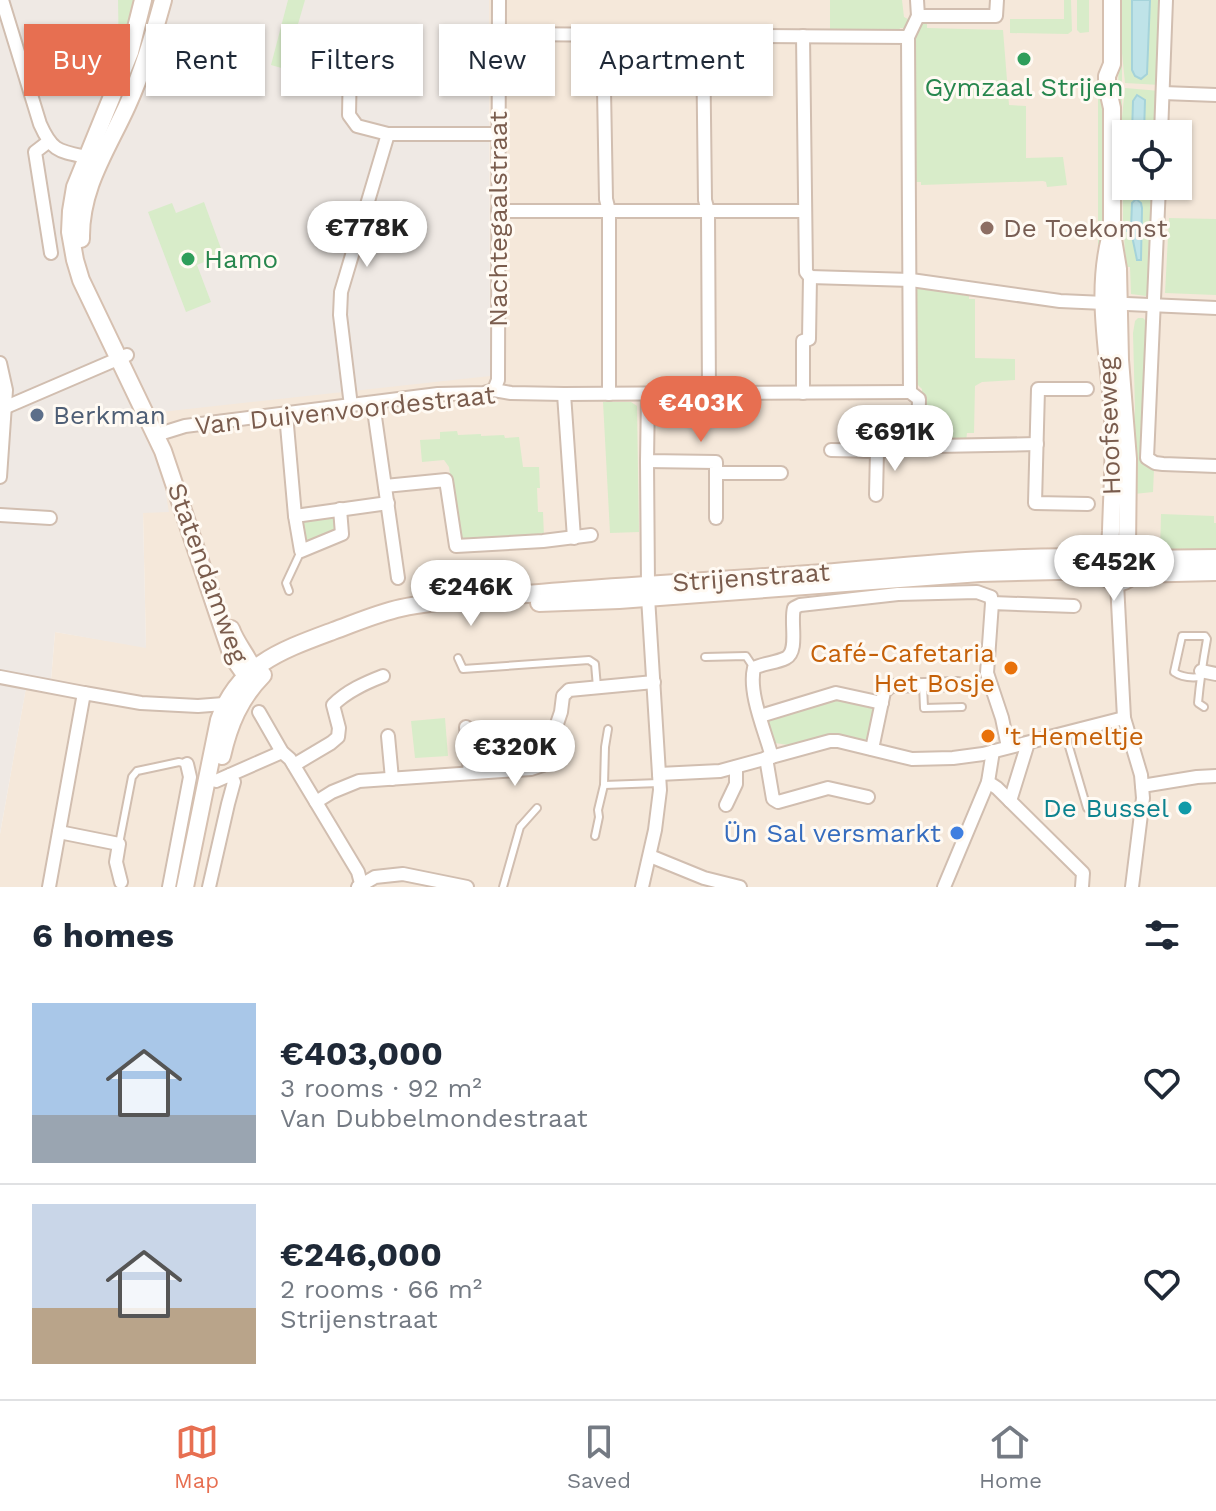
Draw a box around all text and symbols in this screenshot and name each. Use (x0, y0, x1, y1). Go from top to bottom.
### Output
chip: Buy (24, 24, 130, 96)
chip: Rent (146, 24, 265, 96)
chip: Filters (281, 24, 423, 96)
chip: New (439, 24, 555, 96)
chip: Apartment (571, 24, 773, 96)
marker: Gymzaal Strijen (1015, 50, 1033, 68)
place label: Gymzaal Strijen (924, 72, 1124, 102)
street label: Nachtegaalstraat (483, 111, 513, 327)
map controls (1112, 120, 1192, 200)
button: locate (1112, 120, 1192, 200)
pin: €778K (311, 201, 423, 269)
text: €778K (325, 212, 409, 242)
place label: De Toekomst (1003, 213, 1168, 243)
marker: De Toekomst (978, 219, 996, 237)
place label: Hamo (204, 244, 278, 274)
marker: Hamo (179, 250, 197, 268)
street label: Hoofseweg (1092, 356, 1126, 496)
pin: €403K (645, 376, 757, 444)
street label: Van Duivenvoordestraat (193, 379, 497, 441)
text: €403K (658, 387, 744, 417)
place label: Berkman (53, 400, 166, 430)
pin: €691K (839, 405, 951, 473)
marker: Berkman (28, 406, 46, 424)
text: €691K (855, 416, 935, 446)
street label: Statendamweg (161, 479, 255, 667)
pin: €452K (1058, 535, 1170, 603)
text: €452K (1072, 546, 1156, 576)
street label: Strijenstraat (671, 557, 831, 597)
pin: €246K (415, 560, 527, 628)
text: €246K (429, 571, 513, 601)
place label: Café-Cafetaria Het Bosje (810, 638, 995, 698)
marker: Café-Cafetaria Het Bosje (1002, 659, 1020, 677)
pin: €320K (459, 720, 571, 788)
place label: 't Hemeltje (1004, 721, 1144, 751)
marker: 't Hemeltje (979, 727, 997, 745)
text: €320K (473, 731, 557, 761)
place label: De Bussel (1043, 793, 1169, 823)
marker: De Bussel (1176, 799, 1194, 817)
place label: Ün Sal versmarkt (723, 818, 941, 848)
marker: Ün Sal versmarkt (948, 824, 966, 842)
icon: filters (1140, 913, 1184, 957)
text: 6 homes (32, 915, 174, 955)
text: €403,000 (280, 1033, 443, 1073)
icon: home (96, 1035, 192, 1131)
icon: heart (1140, 1061, 1184, 1105)
text: 3 rooms · 92 m² (280, 1073, 482, 1103)
text: Van Dubbelmondestraat (280, 1103, 588, 1133)
text: €246,000 (280, 1234, 442, 1274)
icon: home (96, 1236, 192, 1332)
icon: heart (1140, 1262, 1184, 1306)
text: 2 rooms · 66 m² (280, 1274, 482, 1304)
text: Strijenstraat (280, 1304, 438, 1334)
tab: Map (174, 1420, 219, 1493)
tab: Saved (567, 1420, 631, 1493)
tab: Home (979, 1420, 1042, 1493)

